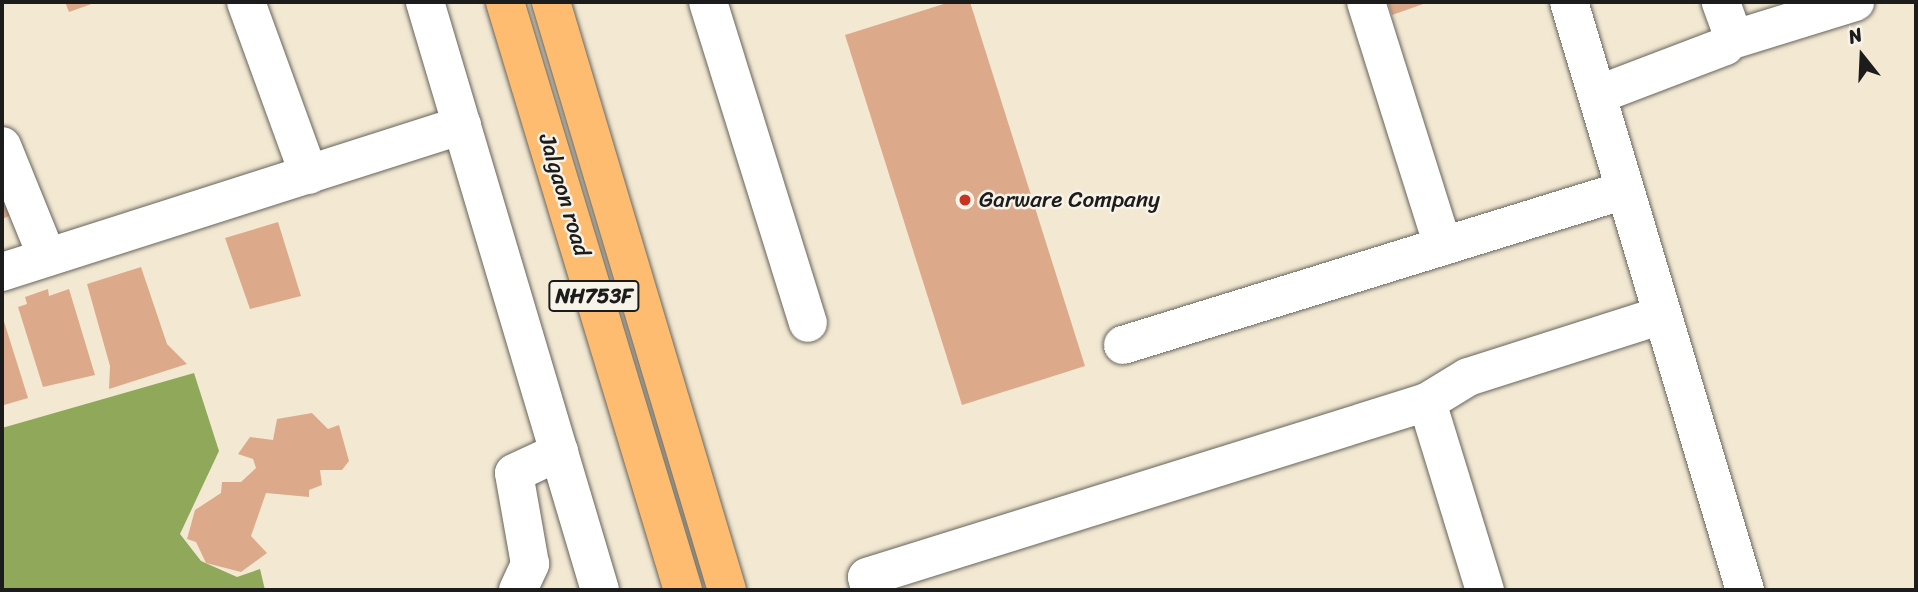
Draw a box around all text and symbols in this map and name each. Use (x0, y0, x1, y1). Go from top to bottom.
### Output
text: N (1844, 18, 1867, 53)
north arrow (1827, 21, 1897, 91)
street label: Jalgaon road (532, 130, 596, 260)
place label: Garware Company (979, 186, 1160, 214)
marker: Garware Company (957, 192, 973, 208)
road number: NH753F (547, 278, 641, 314)

